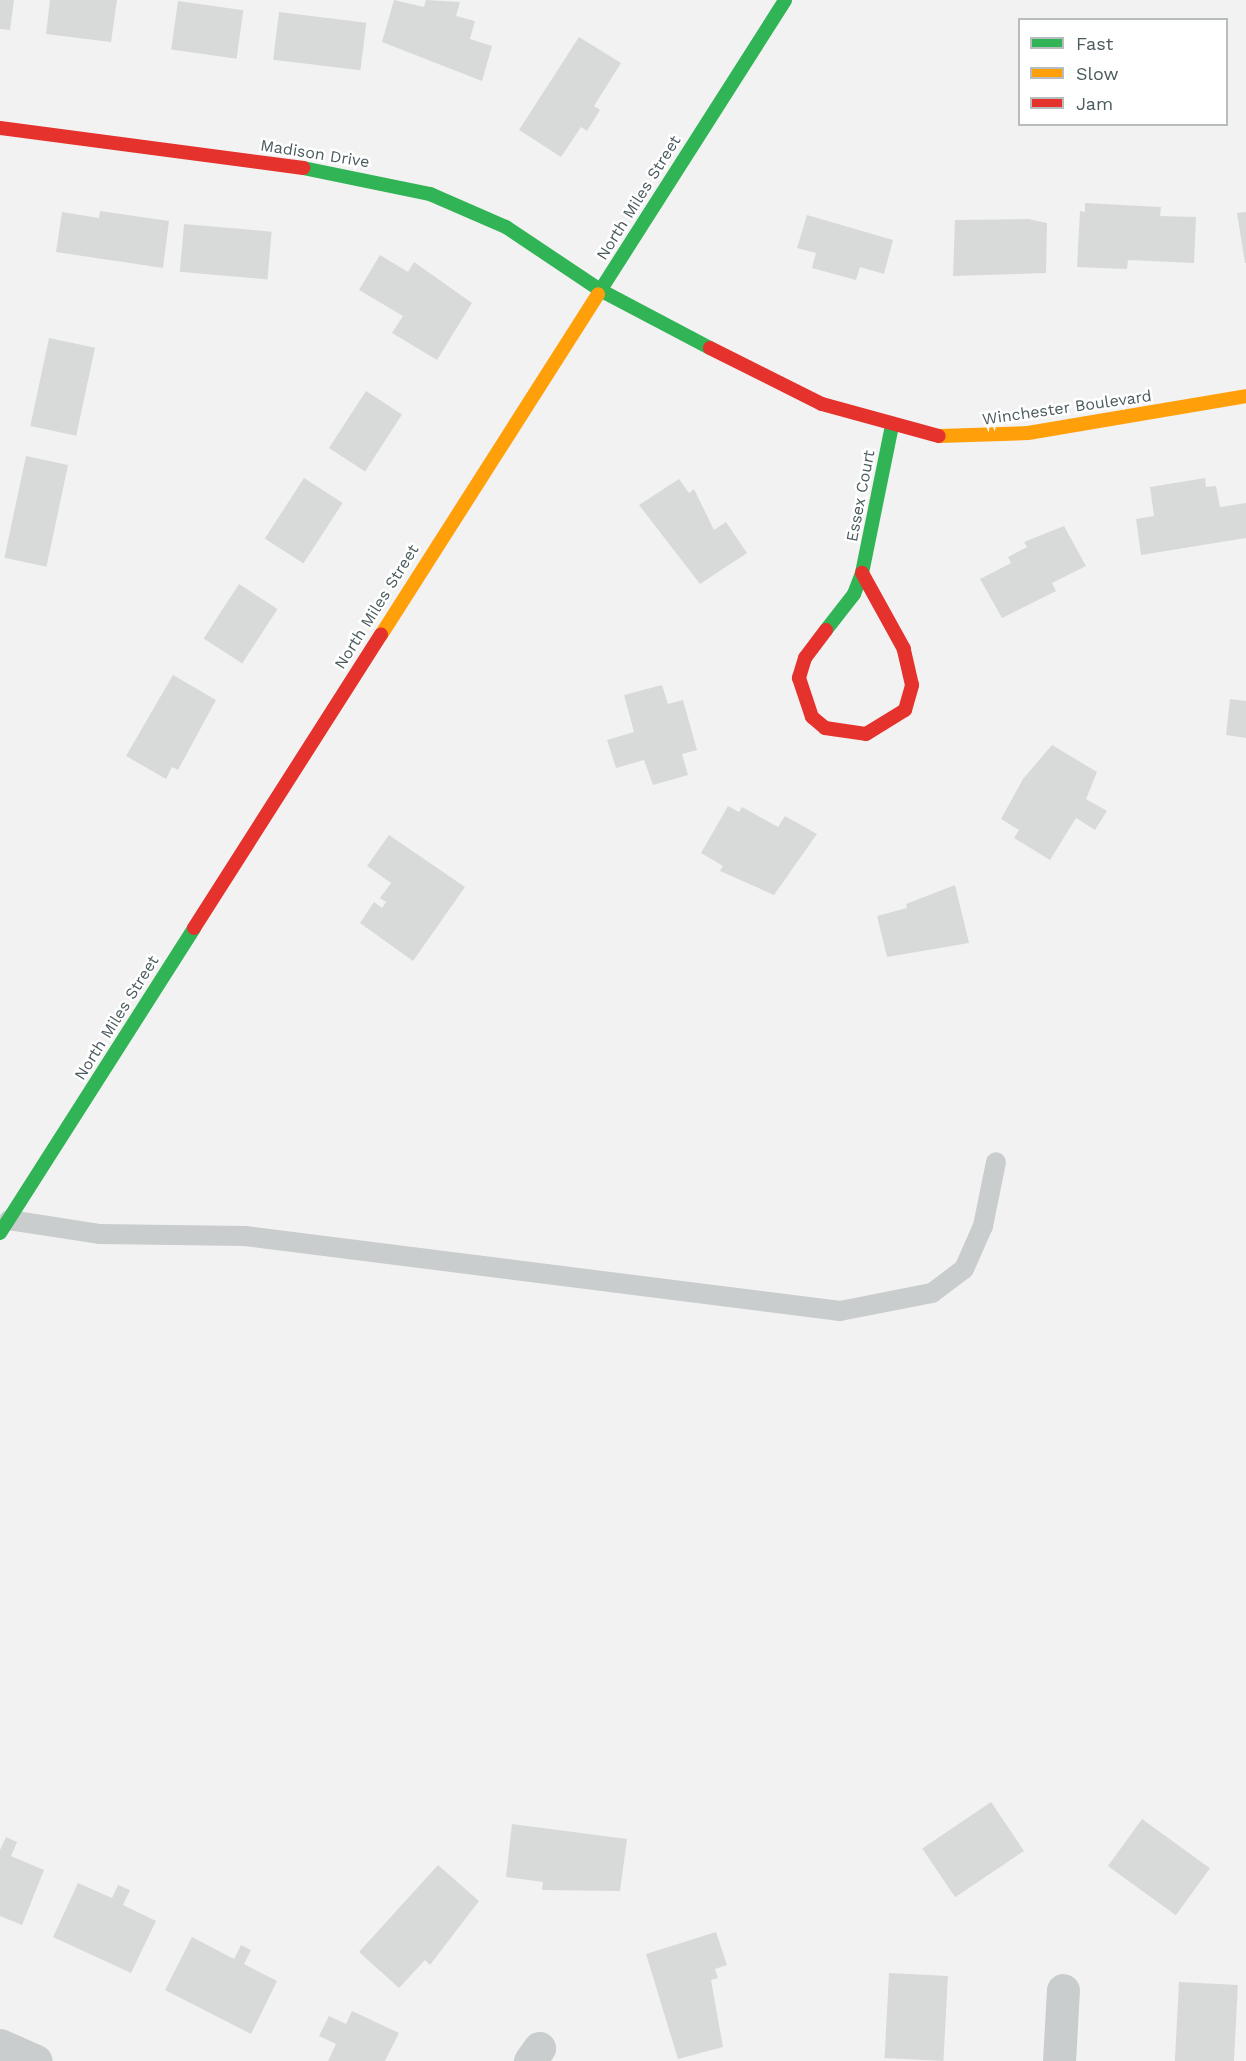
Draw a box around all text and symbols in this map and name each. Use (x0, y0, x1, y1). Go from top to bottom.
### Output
legend (1018, 18, 1228, 126)
text: Fast (1076, 33, 1113, 54)
text: Slow (1076, 63, 1119, 84)
text: Jam (1076, 93, 1113, 114)
street label: North Miles Street (593, 132, 685, 264)
street label: Madison Drive (259, 136, 371, 172)
street label: Winchester Boulevard (981, 387, 1153, 429)
street label: Essex Court (843, 448, 879, 544)
street label: North Miles Street (331, 541, 423, 673)
street label: North Miles Street (71, 952, 163, 1084)

